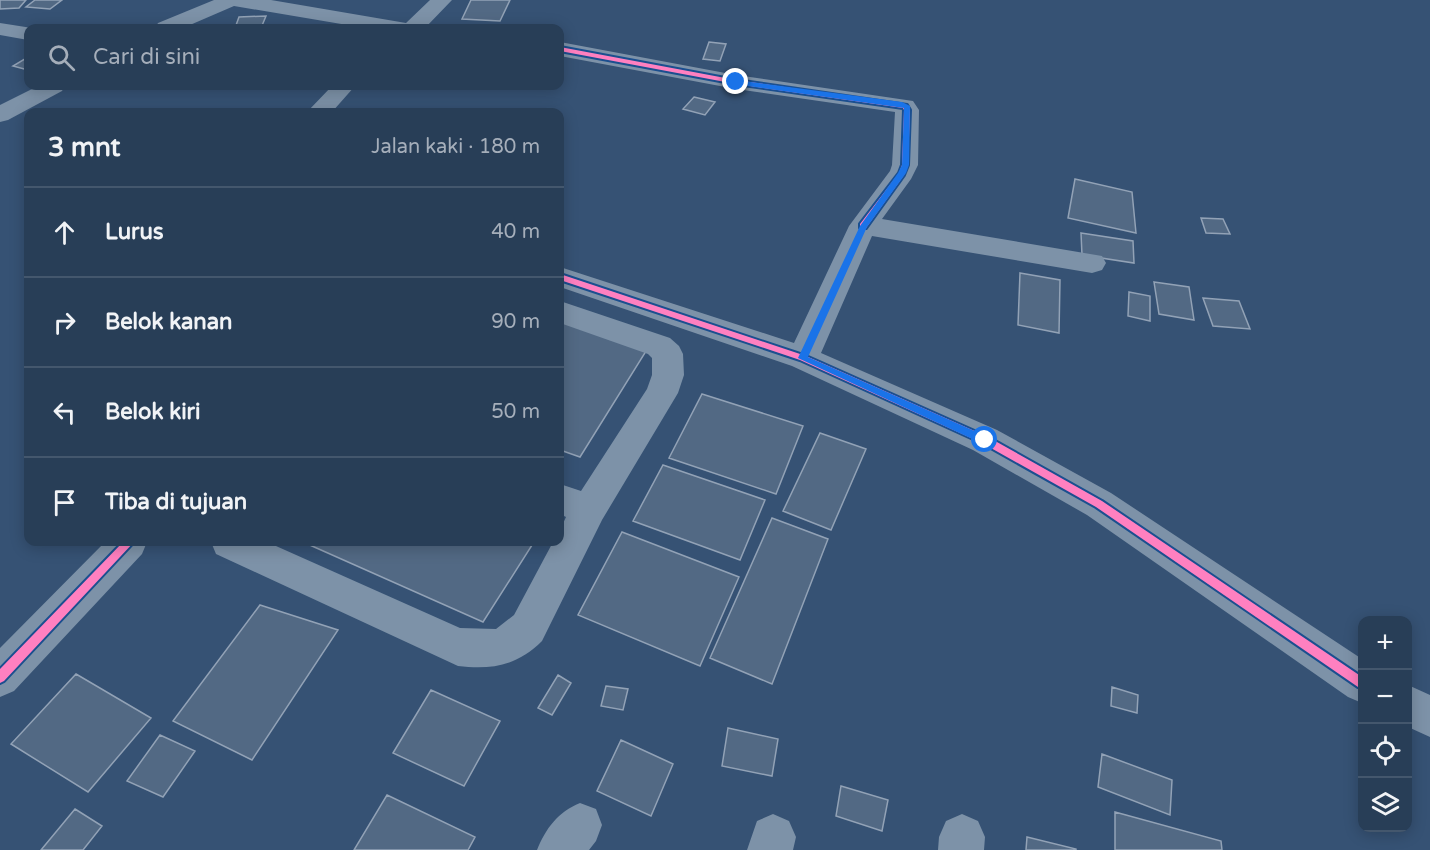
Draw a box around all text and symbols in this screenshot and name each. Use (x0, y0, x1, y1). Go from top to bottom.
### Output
search box (24, 24, 564, 90)
icon: search (45, 41, 78, 74)
text: Cari di sini (93, 44, 200, 70)
route end (722, 68, 748, 94)
text: 3 mnt (48, 132, 120, 163)
text: Jalan kaki · 180 m (371, 135, 540, 159)
icon: ahead (48, 216, 81, 249)
text: Lurus (105, 219, 163, 245)
text: 40 m (491, 220, 540, 244)
icon: right (48, 306, 81, 339)
text: Belok kanan (105, 309, 232, 335)
text: 90 m (491, 310, 540, 334)
icon: left (48, 396, 81, 429)
text: Belok kiri (105, 399, 201, 425)
text: 50 m (491, 400, 540, 424)
route start (971, 426, 997, 452)
icon: arrive (48, 486, 81, 519)
text: Tiba di tujuan (105, 489, 247, 515)
map controls (1358, 616, 1412, 832)
button: + (1358, 616, 1412, 670)
button: − (1358, 670, 1412, 724)
button: locate (1358, 724, 1412, 778)
button: layers (1358, 778, 1412, 832)

